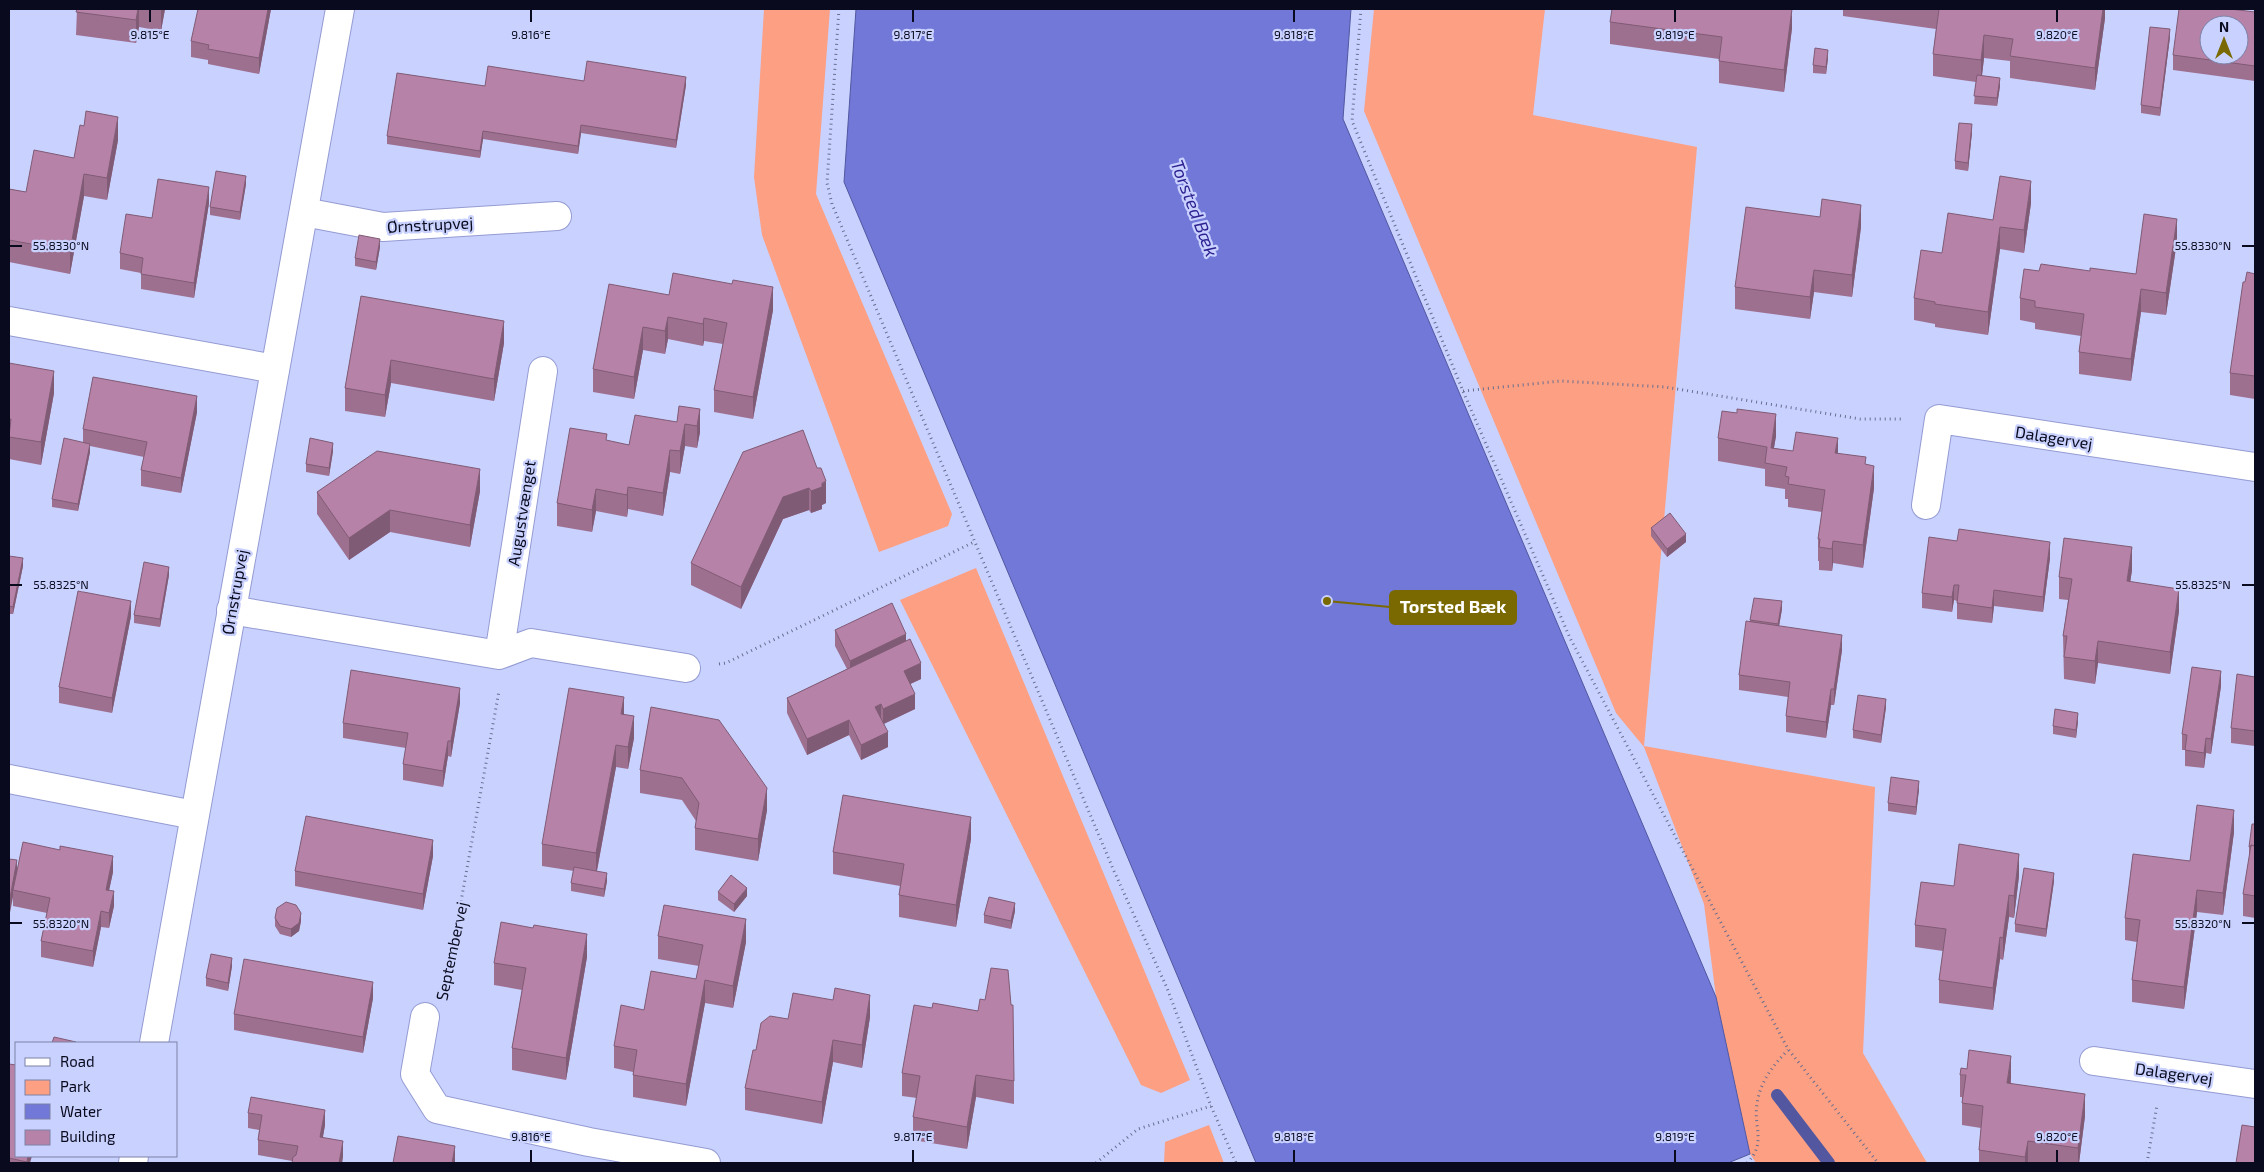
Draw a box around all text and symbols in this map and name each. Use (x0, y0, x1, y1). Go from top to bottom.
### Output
north arrow (2199, 15, 2249, 65)
text: N (2219, 18, 2229, 35)
text: 9.815°E (130, 27, 170, 41)
text: 9.816°E (511, 27, 551, 41)
text: 9.817°E (894, 27, 933, 41)
text: 9.818°E (1274, 27, 1314, 41)
text: 9.819°E (1655, 27, 1695, 41)
text: 9.820°E (2036, 27, 2078, 41)
water label: Torsted Bæk (1166, 157, 1224, 259)
street label: Ørnstrupvej (386, 212, 474, 237)
text: 55.8330°N (33, 238, 89, 252)
text: 55.8330°N (2175, 238, 2231, 252)
street label: Dalagervej (2014, 422, 2094, 453)
street label: Augustvænget (503, 459, 539, 567)
street label: Ørnstrupvej (217, 548, 252, 636)
text: 55.8325°N (33, 577, 89, 591)
text: 55.8325°N (2175, 577, 2231, 591)
callout: Torsted Bæk (1390, 591, 1516, 624)
text: Torsted Bæk (1400, 595, 1506, 617)
street label: Septembervej (431, 900, 472, 1002)
text: 55.8320°N (33, 916, 89, 930)
text: 55.8320°N (2175, 916, 2231, 930)
legend (15, 1042, 178, 1157)
text: Road (60, 1052, 95, 1070)
street label: Dalagervej (2134, 1058, 2214, 1089)
text: Park (60, 1077, 91, 1095)
text: Water (60, 1102, 102, 1120)
text: Building (60, 1127, 116, 1145)
text: 9.816°E (511, 1129, 551, 1143)
text: 9.817°E (894, 1129, 933, 1143)
text: 9.818°E (1274, 1129, 1314, 1143)
text: 9.819°E (1655, 1129, 1695, 1143)
text: 9.820°E (2036, 1129, 2078, 1143)

